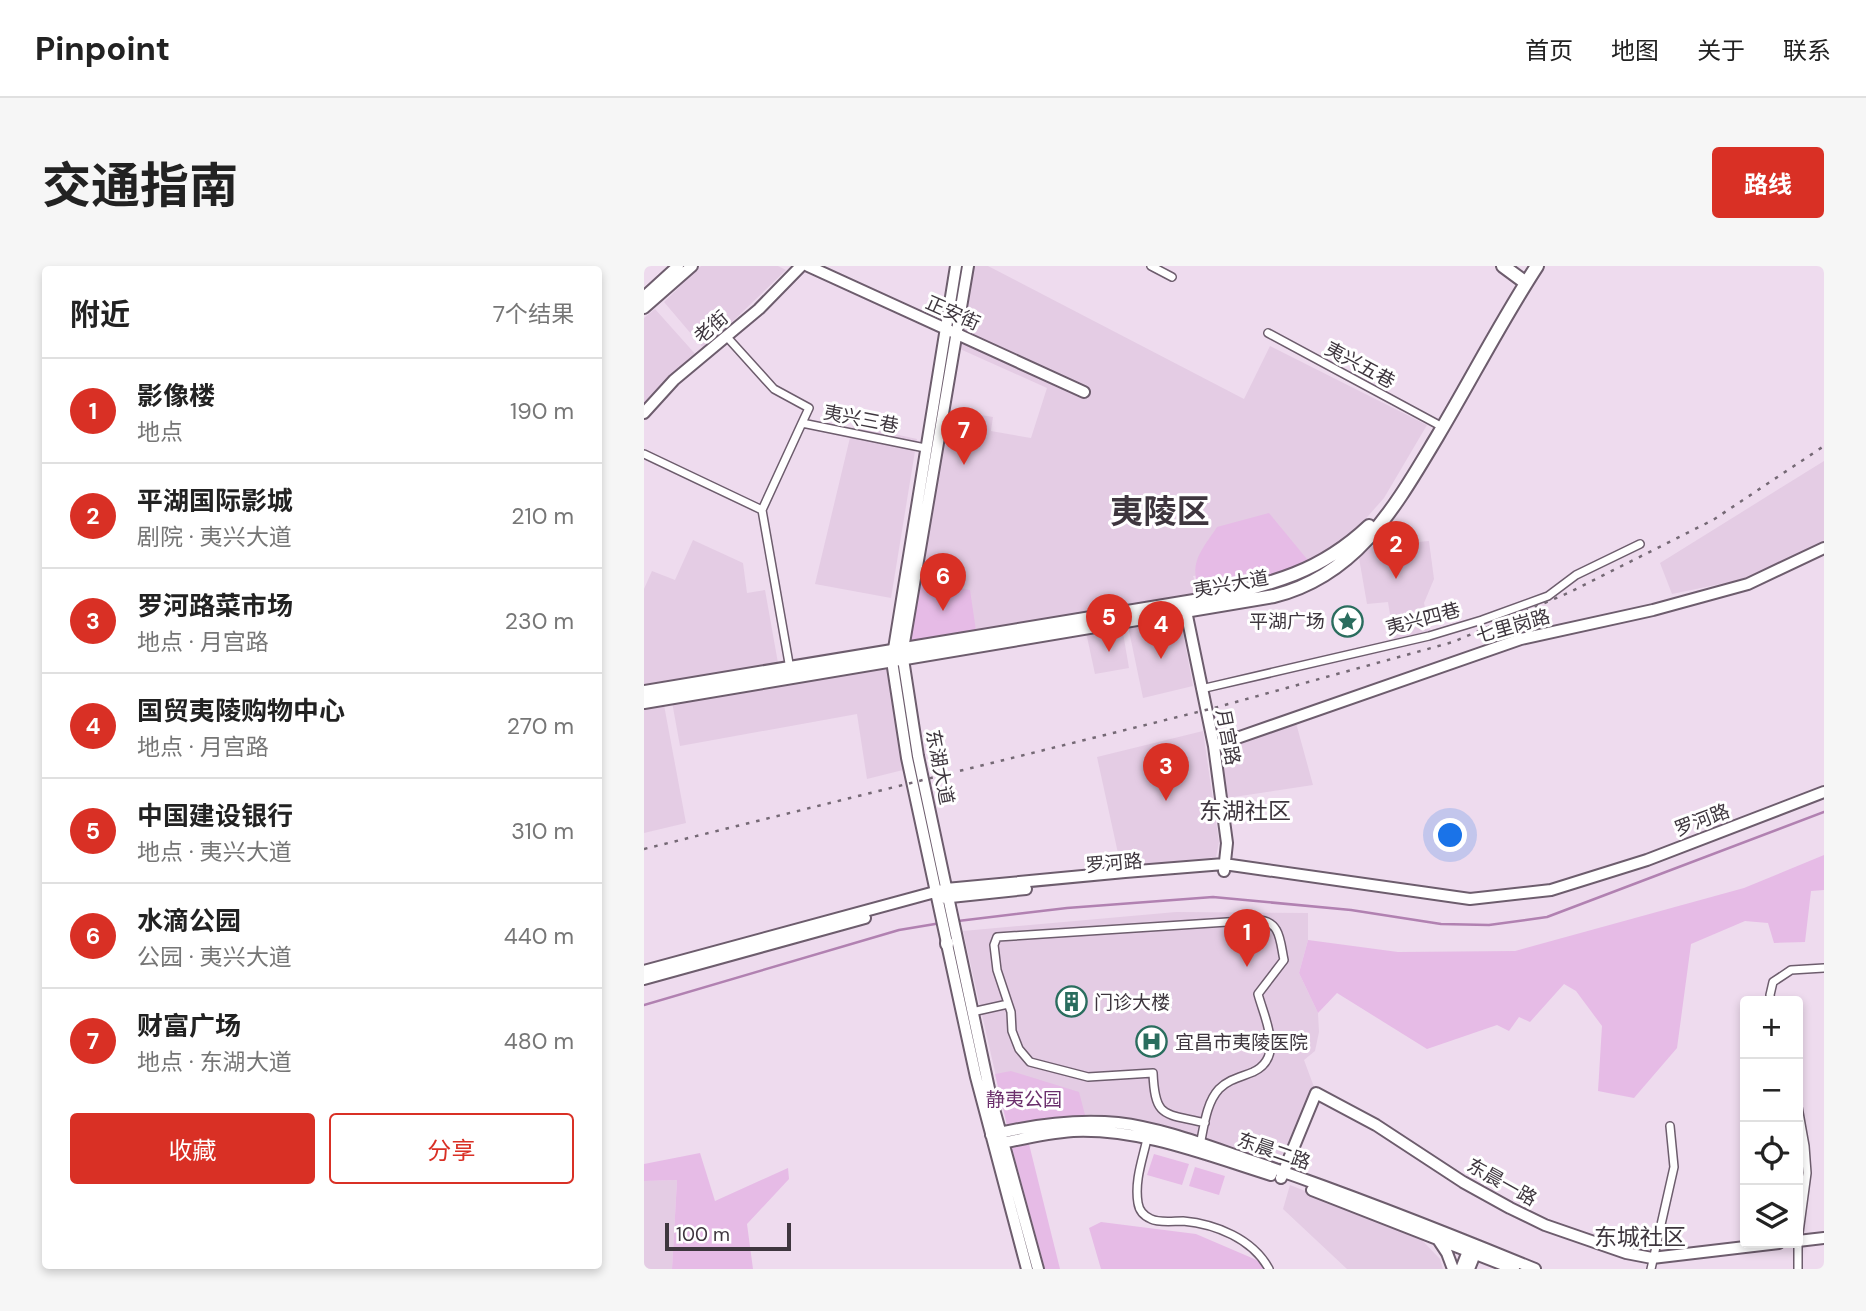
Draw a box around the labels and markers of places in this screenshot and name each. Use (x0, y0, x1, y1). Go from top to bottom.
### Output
pin: 7 (941, 407, 987, 465)
pin: 2 (1373, 521, 1419, 579)
pin: 6 (920, 553, 966, 611)
pin: 5 (1086, 594, 1132, 652)
pin: 4 (1138, 601, 1184, 659)
place icon: 平湖广场 (1331, 604, 1365, 638)
place label: 平湖广场 (1249, 609, 1325, 634)
pin: 3 (1143, 743, 1189, 801)
pin: 1 (1224, 909, 1270, 967)
building icon: 门诊大楼 (1054, 985, 1088, 1019)
place label: 门诊大楼 (1094, 990, 1170, 1015)
hospital icon: 宜昌市夷陵医院 (1135, 1025, 1169, 1059)
place label: 宜昌市夷陵医院 (1175, 1030, 1308, 1055)

